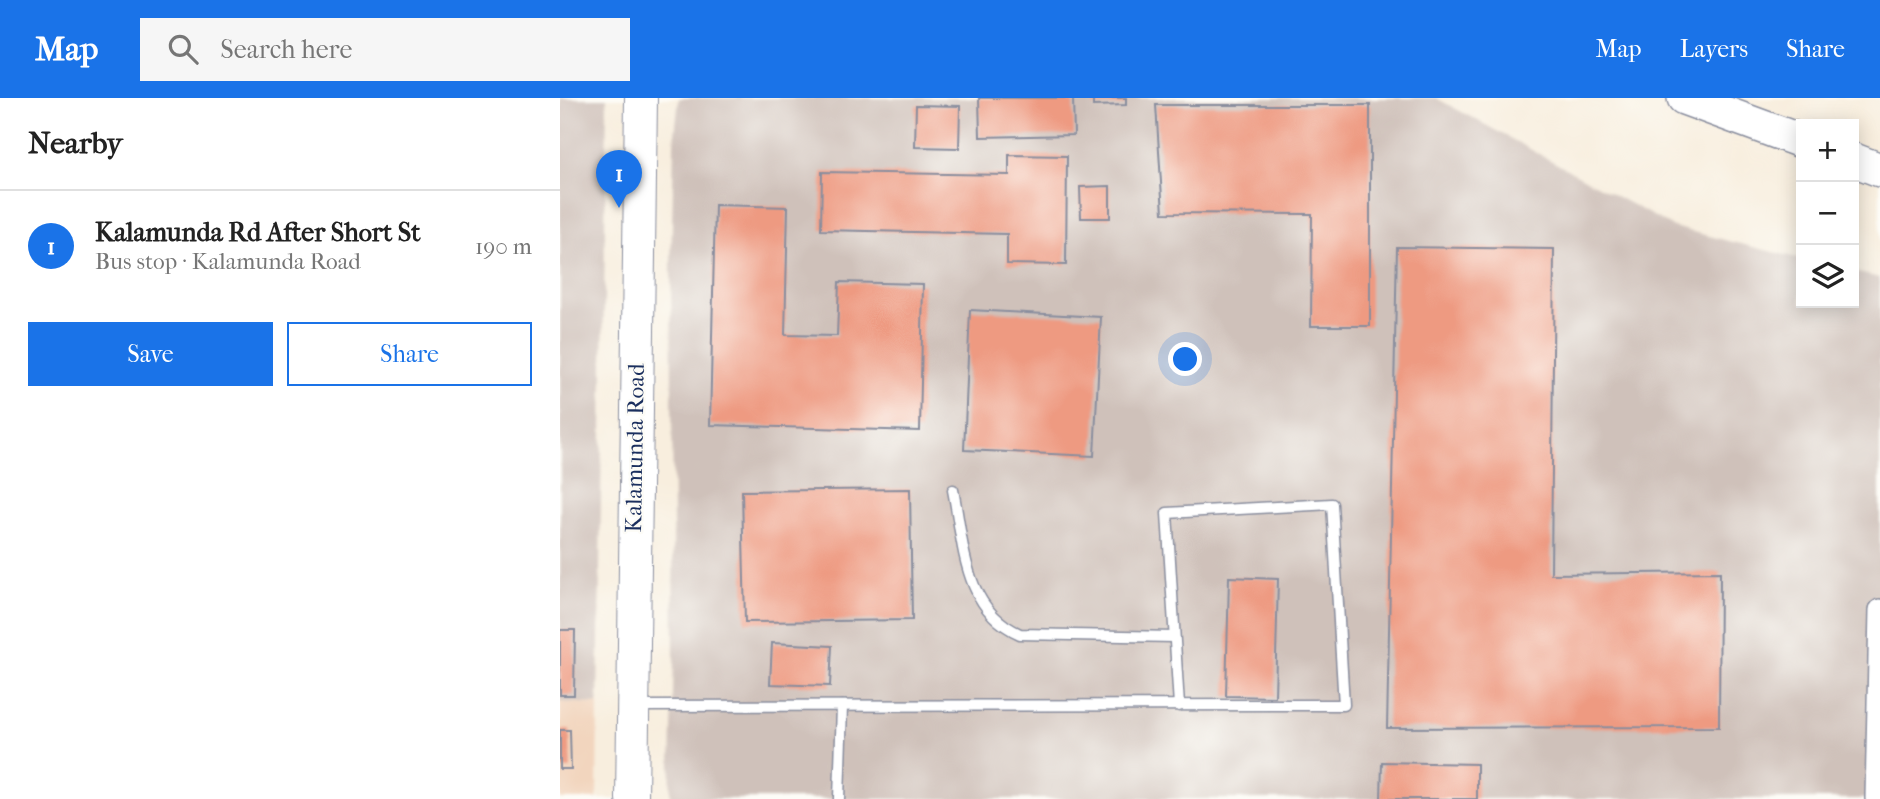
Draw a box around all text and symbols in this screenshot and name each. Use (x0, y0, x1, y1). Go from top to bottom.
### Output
search box (140, 18, 630, 81)
text: Map (35, 30, 98, 69)
icon: search (164, 30, 202, 68)
text: Search here (220, 34, 352, 65)
text: Map (1596, 35, 1642, 63)
text: Layers (1680, 35, 1748, 63)
text: Share (1786, 35, 1845, 63)
map controls (1796, 119, 1859, 308)
button: + (1796, 119, 1859, 182)
text: Nearby (28, 126, 123, 161)
pin: 1 (596, 150, 642, 208)
button: − (1796, 182, 1859, 245)
text: Kalamunda Rd After Short St (95, 217, 421, 248)
text: 1 (47, 233, 55, 260)
text: 190 m (475, 233, 532, 260)
button: layers (1796, 245, 1859, 308)
text: Bus stop · Kalamunda Road (95, 248, 361, 275)
button: Save (28, 322, 273, 386)
button: Share (287, 322, 532, 386)
your location (1168, 342, 1202, 376)
street label: Kalamunda Road (620, 363, 650, 533)

